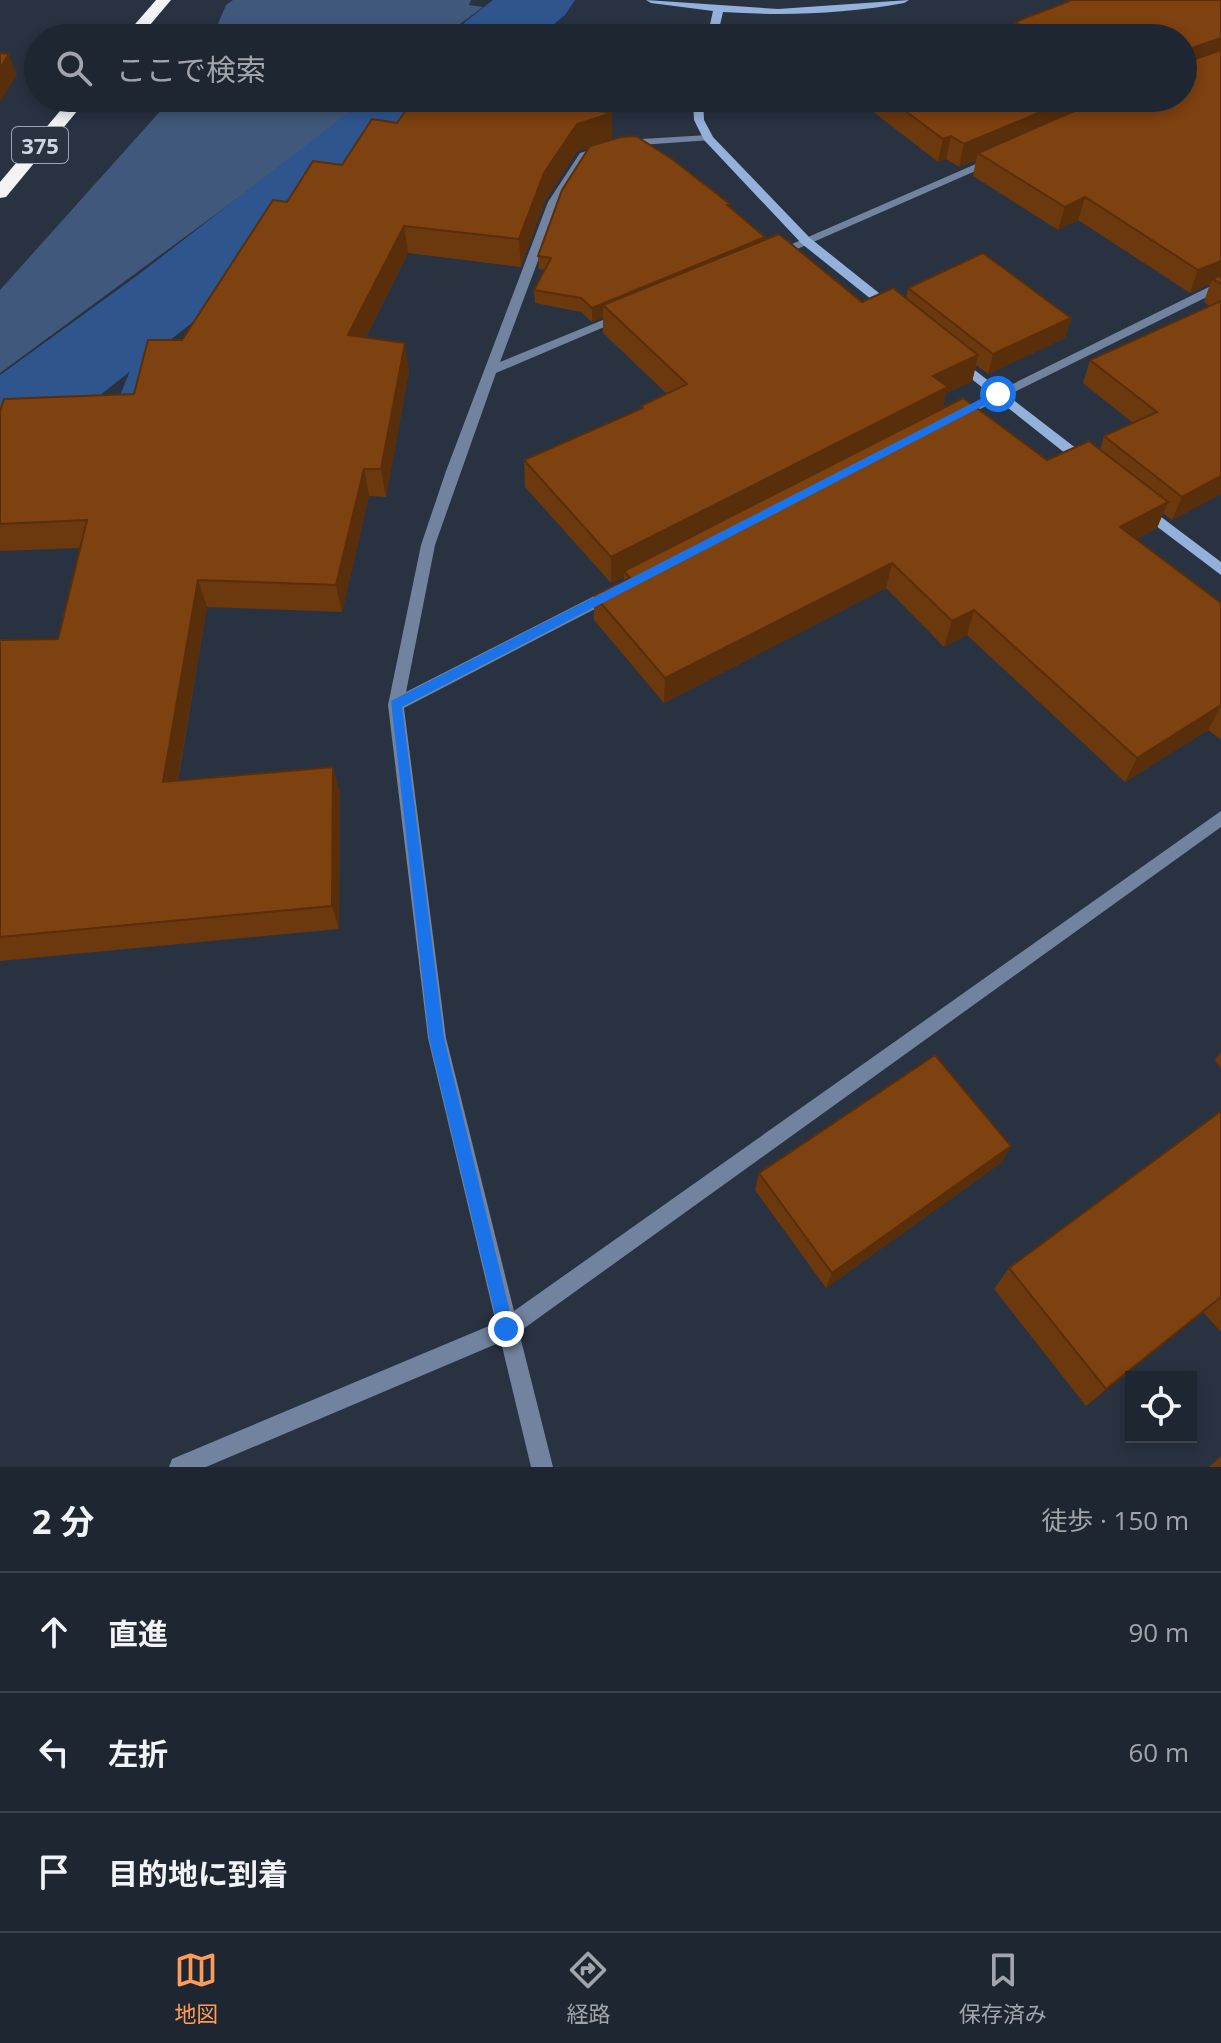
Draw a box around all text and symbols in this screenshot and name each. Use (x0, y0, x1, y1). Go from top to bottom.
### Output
search box (24, 24, 1197, 112)
icon: search (52, 46, 96, 90)
text: ここで検索 (116, 49, 266, 90)
road number: 375 (12, 127, 68, 163)
route start (980, 376, 1016, 412)
route end (488, 1311, 524, 1347)
map controls (1125, 1371, 1197, 1443)
button: locate (1125, 1371, 1197, 1443)
text: 2 分 (32, 1498, 94, 1544)
text: 徒歩 · 150 m (1041, 1502, 1189, 1538)
icon: ahead (32, 1610, 76, 1654)
text: 直進 (108, 1613, 168, 1654)
text: 90 m (1128, 1614, 1189, 1650)
icon: left (32, 1730, 76, 1774)
text: 左折 (108, 1733, 168, 1774)
text: 60 m (1128, 1734, 1189, 1770)
icon: arrive (32, 1850, 76, 1894)
text: 目的地に到着 (108, 1853, 288, 1894)
tab: 地図 (174, 1948, 218, 2028)
tab: 経路 (566, 1948, 611, 2028)
tab: 保存済み (959, 1948, 1047, 2028)

